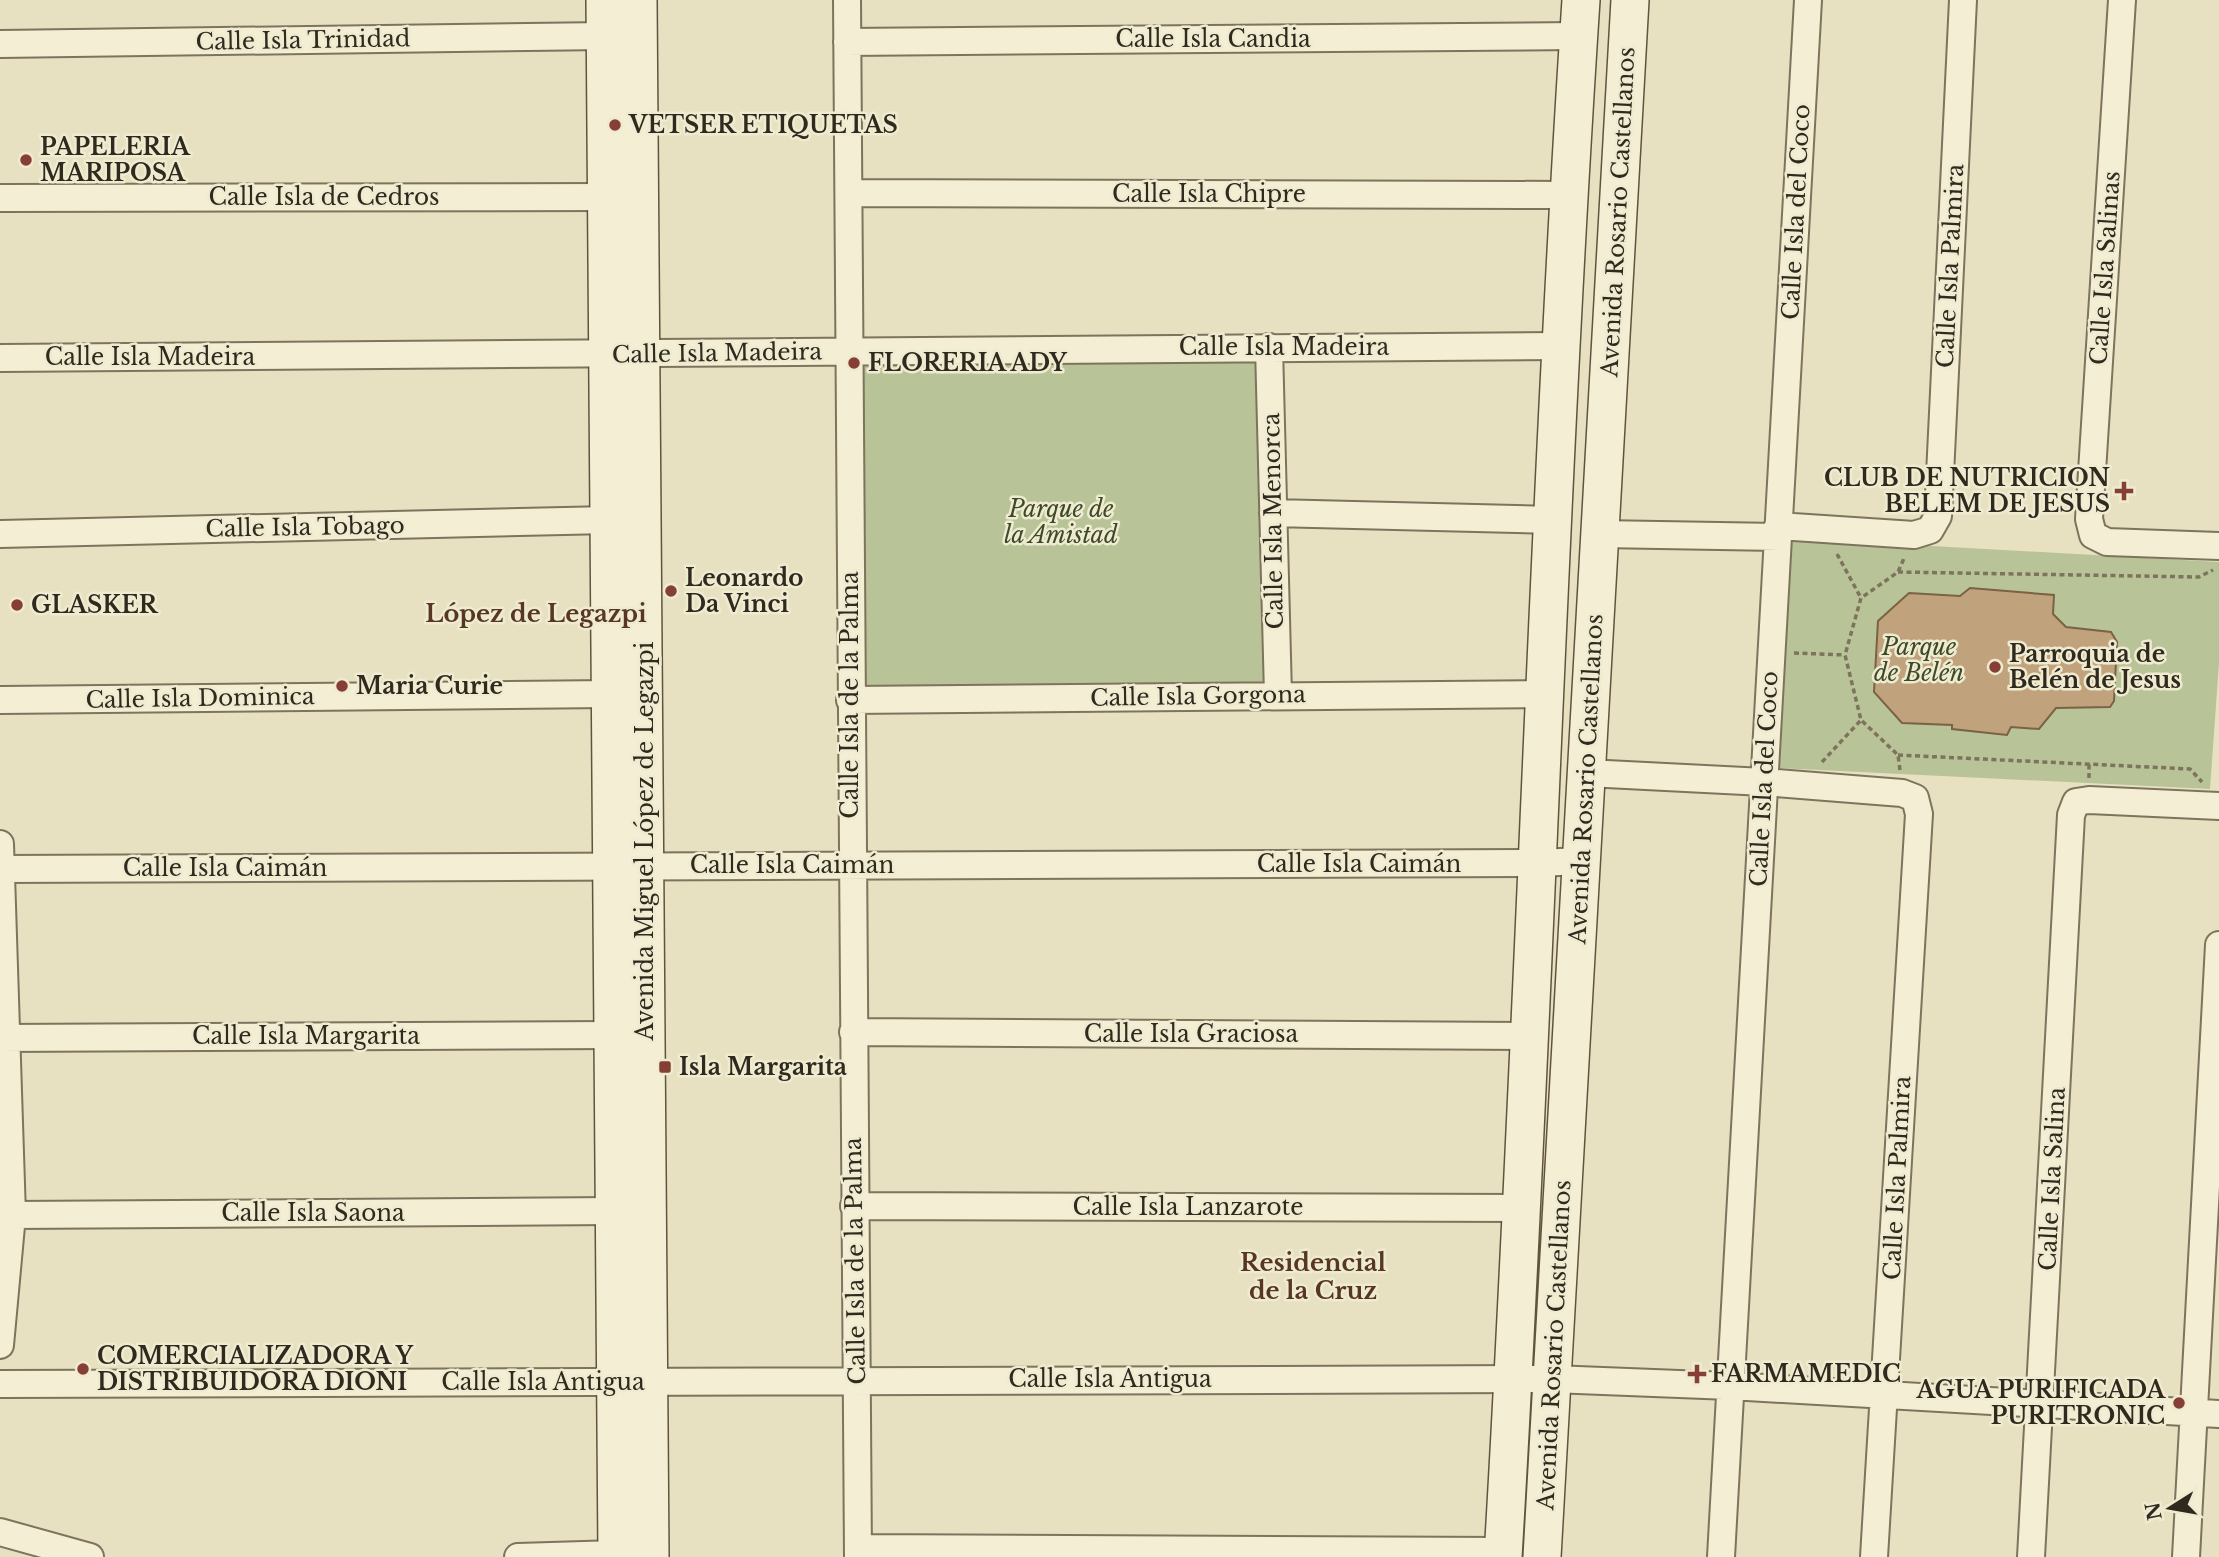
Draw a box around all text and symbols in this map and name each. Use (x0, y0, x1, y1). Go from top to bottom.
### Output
street label: Calle Isla Trinidad (195, 24, 411, 56)
street label: Calle Isla Candia (1115, 25, 1311, 53)
street label: Avenida Rosario Castellanos (1595, 46, 1641, 379)
street label: Calle Isla del Coco (1776, 103, 1816, 321)
place label: VETSER ETIQUETAS (628, 111, 898, 139)
marker: VETSER ETIQUETAS (607, 117, 623, 133)
place label: PAPELERIA MARIPOSA (40, 133, 191, 187)
marker: PAPELERIA MARIPOSA (18, 152, 34, 168)
street label: Calle Isla Palmira (1931, 163, 1969, 369)
street label: Calle Isla Salinas (2084, 170, 2126, 366)
street label: Calle Isla Chipre (1112, 180, 1306, 208)
street label: Calle Isla de Cedros (208, 183, 440, 211)
street label: Calle Isla Madeira (1179, 333, 1389, 361)
street label: Calle Isla Madeira (612, 337, 823, 369)
street label: Calle Isla Madeira (45, 343, 255, 371)
place label: FLORERIA ADY (868, 349, 1067, 377)
marker: FLORERIA ADY (846, 355, 862, 371)
street label: Calle Isla Menorca (1257, 412, 1289, 630)
place label: CLUB DE NUTRICION BELEM DE JESUS (1824, 464, 2110, 518)
marker: CLUB DE NUTRICION BELEM DE JESUS (2116, 483, 2132, 499)
park label: Parque de la Amistad (1004, 495, 1118, 549)
street label: Calle Isla Tobago (205, 511, 405, 543)
place label: Leonardo Da Vinci (685, 564, 803, 618)
street label: Calle Isla de la Palma (836, 571, 864, 819)
marker: Leonardo Da Vinci (663, 583, 679, 599)
place label: GLASKER (31, 591, 159, 619)
marker: GLASKER (9, 597, 25, 613)
district label: López de Legazpi (425, 599, 647, 628)
street label: Avenida Rosario Castellanos (1563, 613, 1609, 946)
park label: Parque de Belén (1874, 633, 1964, 687)
place label: Parroquia de Belén de Jesus (2009, 640, 2181, 694)
street label: Avenida Miguel López de Legazpi (631, 641, 659, 1041)
marker: Parroquia de Belén de Jesus (1987, 659, 2003, 675)
street label: Calle Isla del Coco (1744, 670, 1784, 888)
place label: Maria Curie (356, 672, 503, 700)
marker: Maria Curie (334, 678, 350, 694)
street label: Calle Isla Gorgona (1090, 680, 1306, 712)
street label: Calle Isla Dominica (85, 682, 315, 714)
street label: Calle Isla Caimán (1257, 850, 1461, 878)
street label: Calle Isla Caimán (690, 851, 894, 879)
street label: Calle Isla Caimán (123, 854, 327, 882)
street label: Calle Isla Graciosa (1084, 1020, 1298, 1048)
street label: Calle Isla Margarita (192, 1022, 420, 1050)
place label: Isla Margarita (679, 1053, 847, 1081)
marker: Isla Margarita (657, 1059, 673, 1075)
street label: Calle Isla Palmira (1878, 1075, 1916, 1281)
street label: Calle Isla Salina (2033, 1086, 2071, 1272)
street label: Calle Isla de la Palma (839, 1137, 871, 1385)
street label: Avenida Rosario Castellanos (1531, 1179, 1577, 1512)
street label: Calle Isla Lanzarote (1073, 1193, 1303, 1221)
street label: Calle Isla Saona (221, 1199, 405, 1227)
district label: Residencial de la Cruz (1240, 1248, 1386, 1305)
place label: COMERCIALIZADORA Y DISTRIBUIDORA DIONI (97, 1342, 413, 1396)
place label: FARMAMEDIC (1711, 1360, 1901, 1388)
marker: COMERCIALIZADORA Y DISTRIBUIDORA DIONI (75, 1361, 91, 1377)
street label: Calle Isla Antigua (1008, 1365, 1212, 1393)
marker: FARMAMEDIC (1689, 1366, 1705, 1382)
street label: Calle Isla Antigua (441, 1368, 645, 1396)
place label: AGUA PURIFICADA PURITRONIC (1915, 1376, 2166, 1430)
marker: AGUA PURIFICADA PURITRONIC (2171, 1395, 2187, 1411)
north arrow (2135, 1473, 2205, 1543)
text: N (2141, 1500, 2167, 1522)

